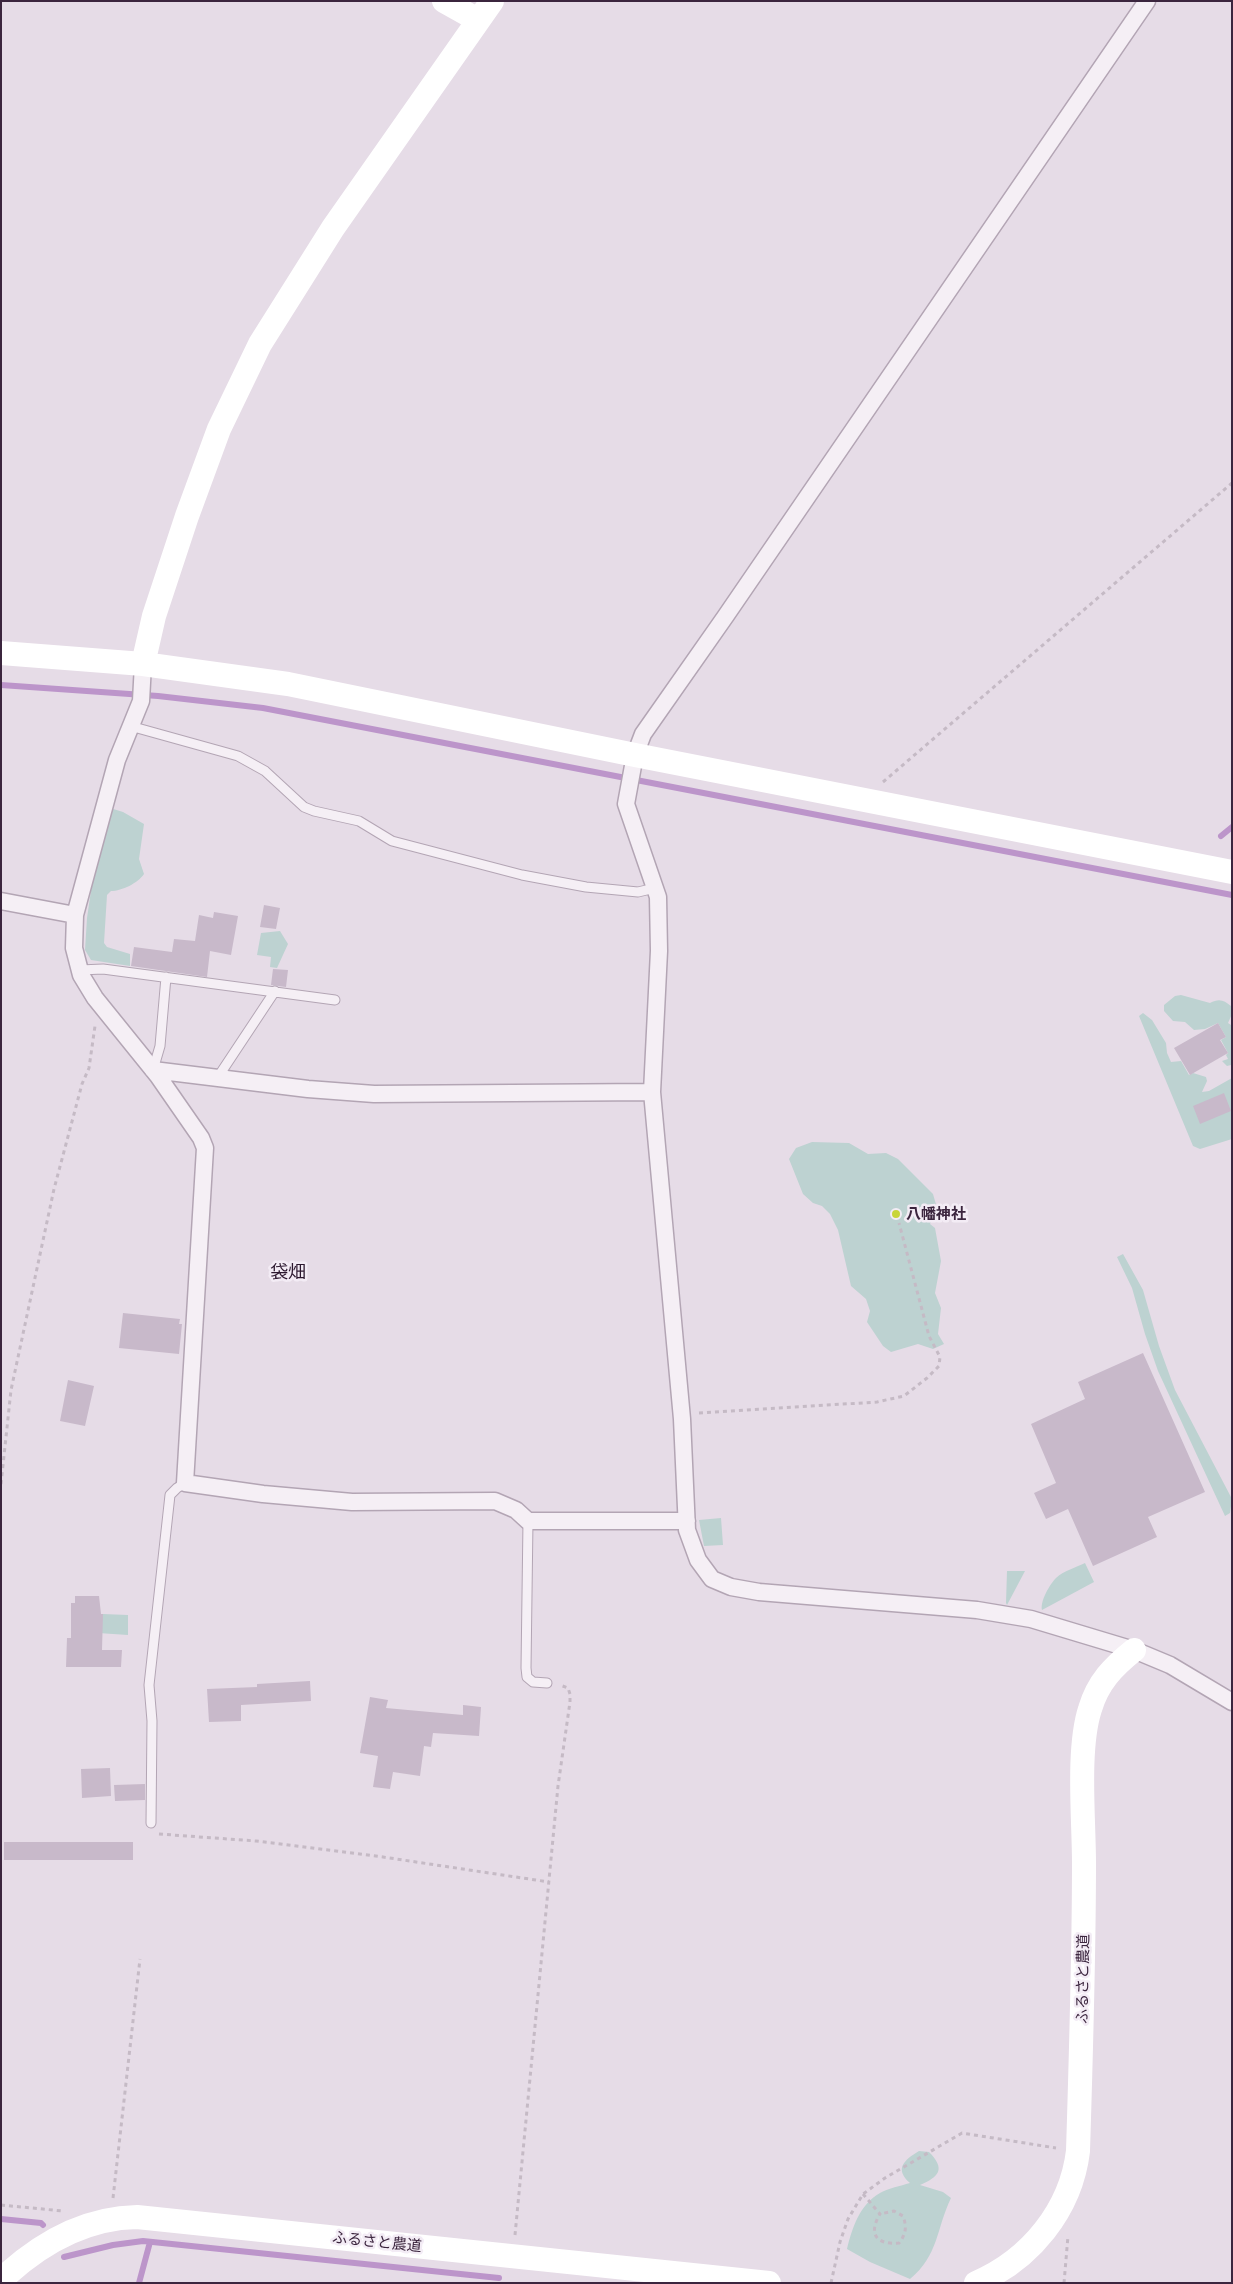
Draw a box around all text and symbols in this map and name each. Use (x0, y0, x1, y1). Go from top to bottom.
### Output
place label: 八幡神社 (906, 1205, 966, 1223)
marker: 八幡神社 (890, 1208, 902, 1220)
district label: 袋畑 (270, 1261, 306, 1283)
street label: ふるさと農道 (1073, 1934, 1093, 2024)
street label: ふるさと農道 (331, 2228, 423, 2256)

